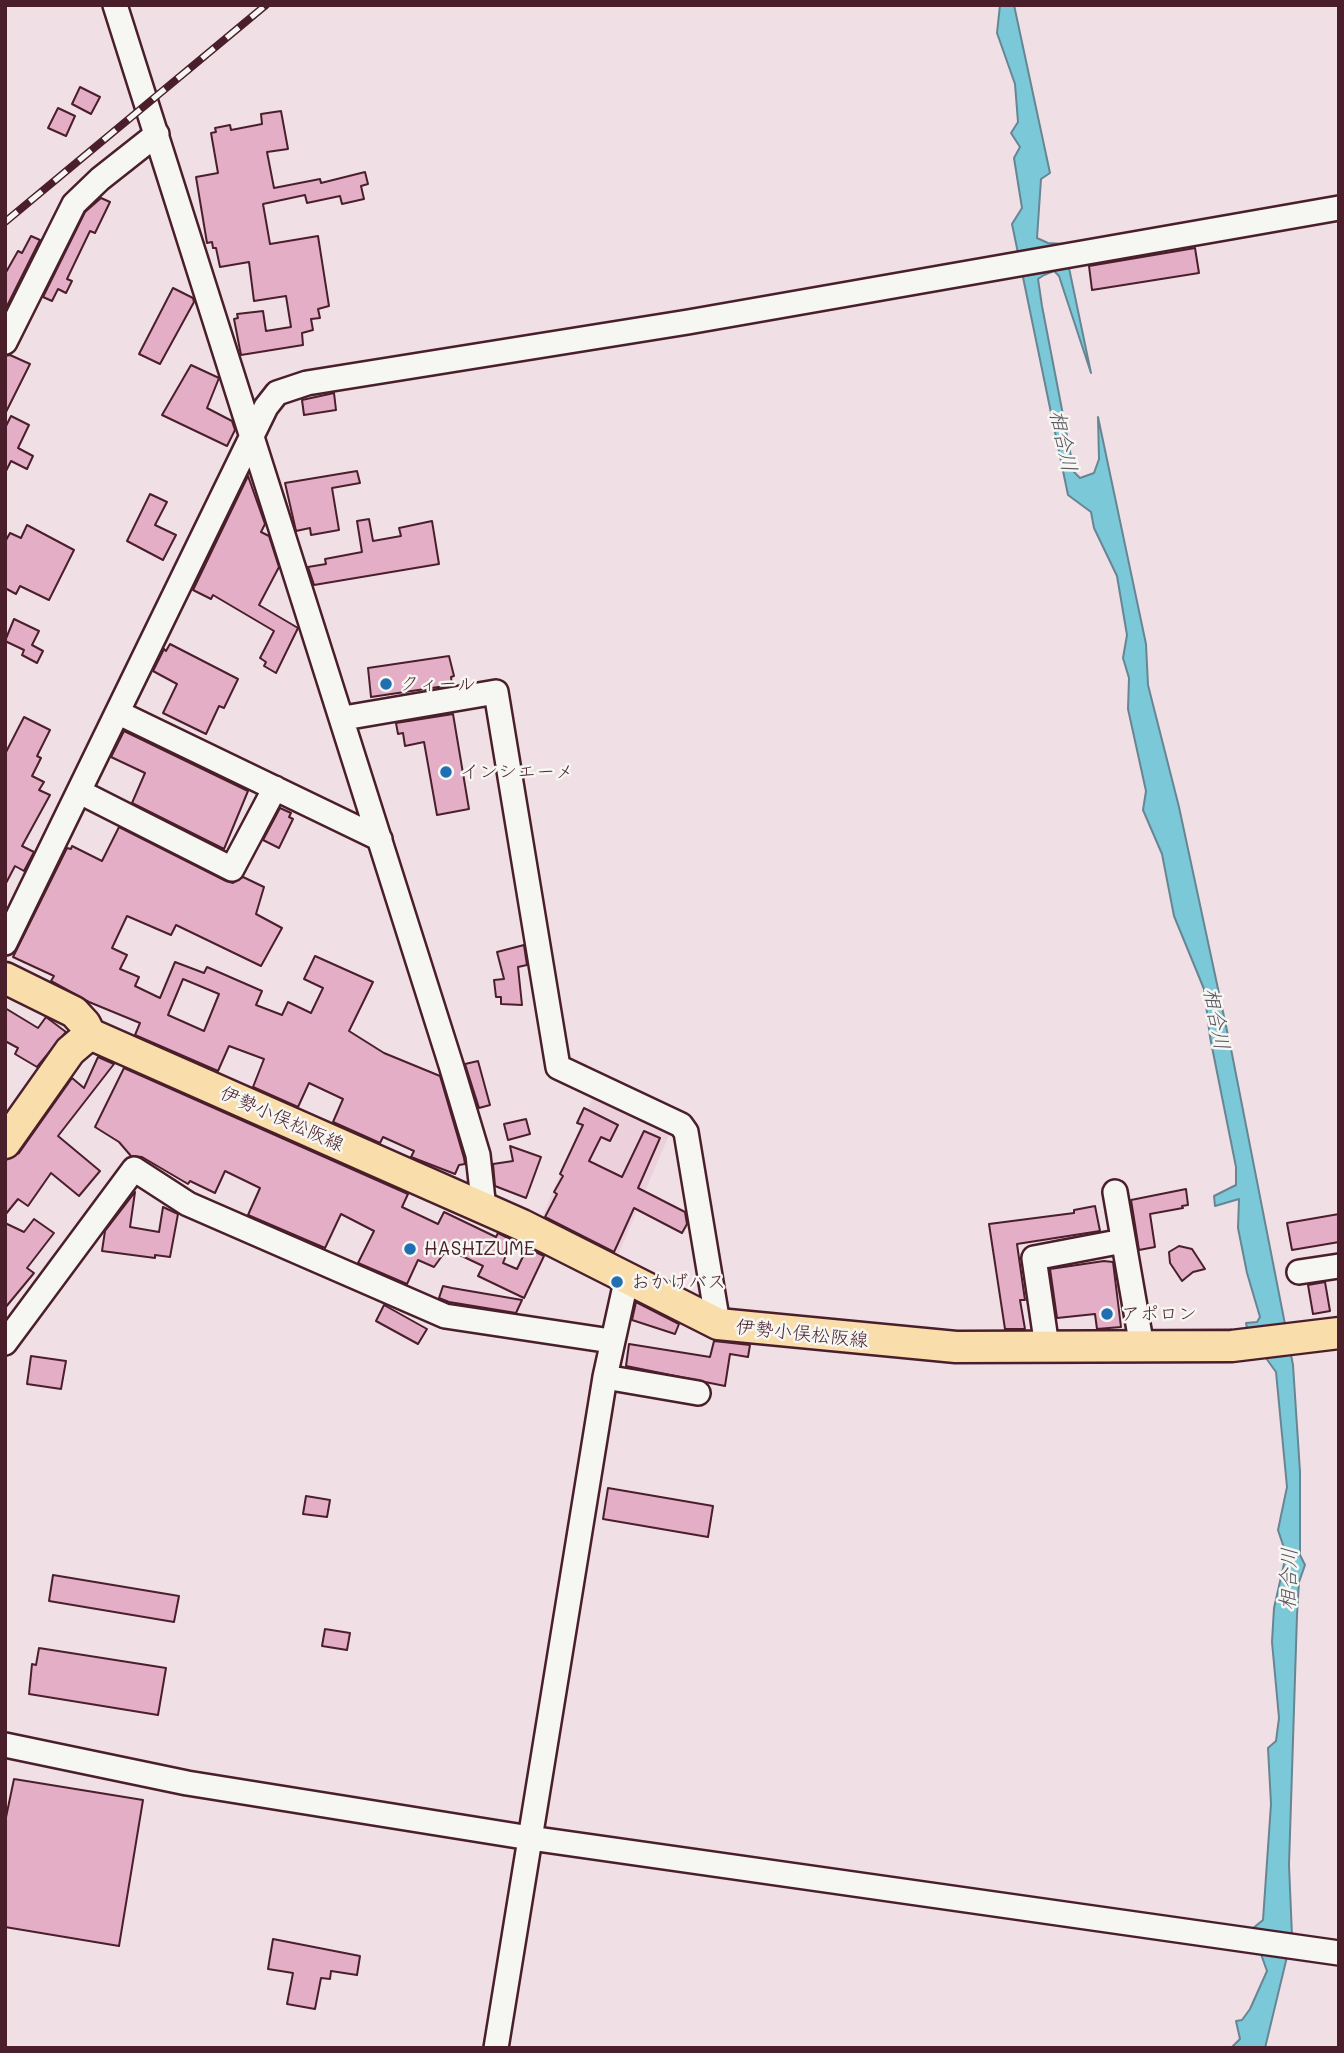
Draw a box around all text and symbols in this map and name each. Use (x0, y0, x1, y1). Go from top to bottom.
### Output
water label: 相合川 (1044, 408, 1082, 474)
place label: クィール (400, 673, 476, 695)
marker: クィール (378, 676, 394, 692)
place label: インシエーメ (460, 761, 574, 783)
marker: インシエーメ (438, 764, 454, 780)
water label: 相合川 (1198, 986, 1234, 1052)
street label: 伊勢小俣松阪線 (217, 1082, 347, 1156)
place label: HASHIZUME (424, 1238, 535, 1260)
marker: HASHIZUME (402, 1241, 418, 1257)
place label: おかげバス (631, 1271, 726, 1293)
marker: おかげバス (609, 1274, 625, 1290)
place label: アポロン (1121, 1303, 1197, 1325)
marker: アポロン (1099, 1306, 1115, 1322)
street label: 伊勢小俣松阪線 (735, 1316, 869, 1352)
water label: 相合川 (1275, 1547, 1303, 1611)

